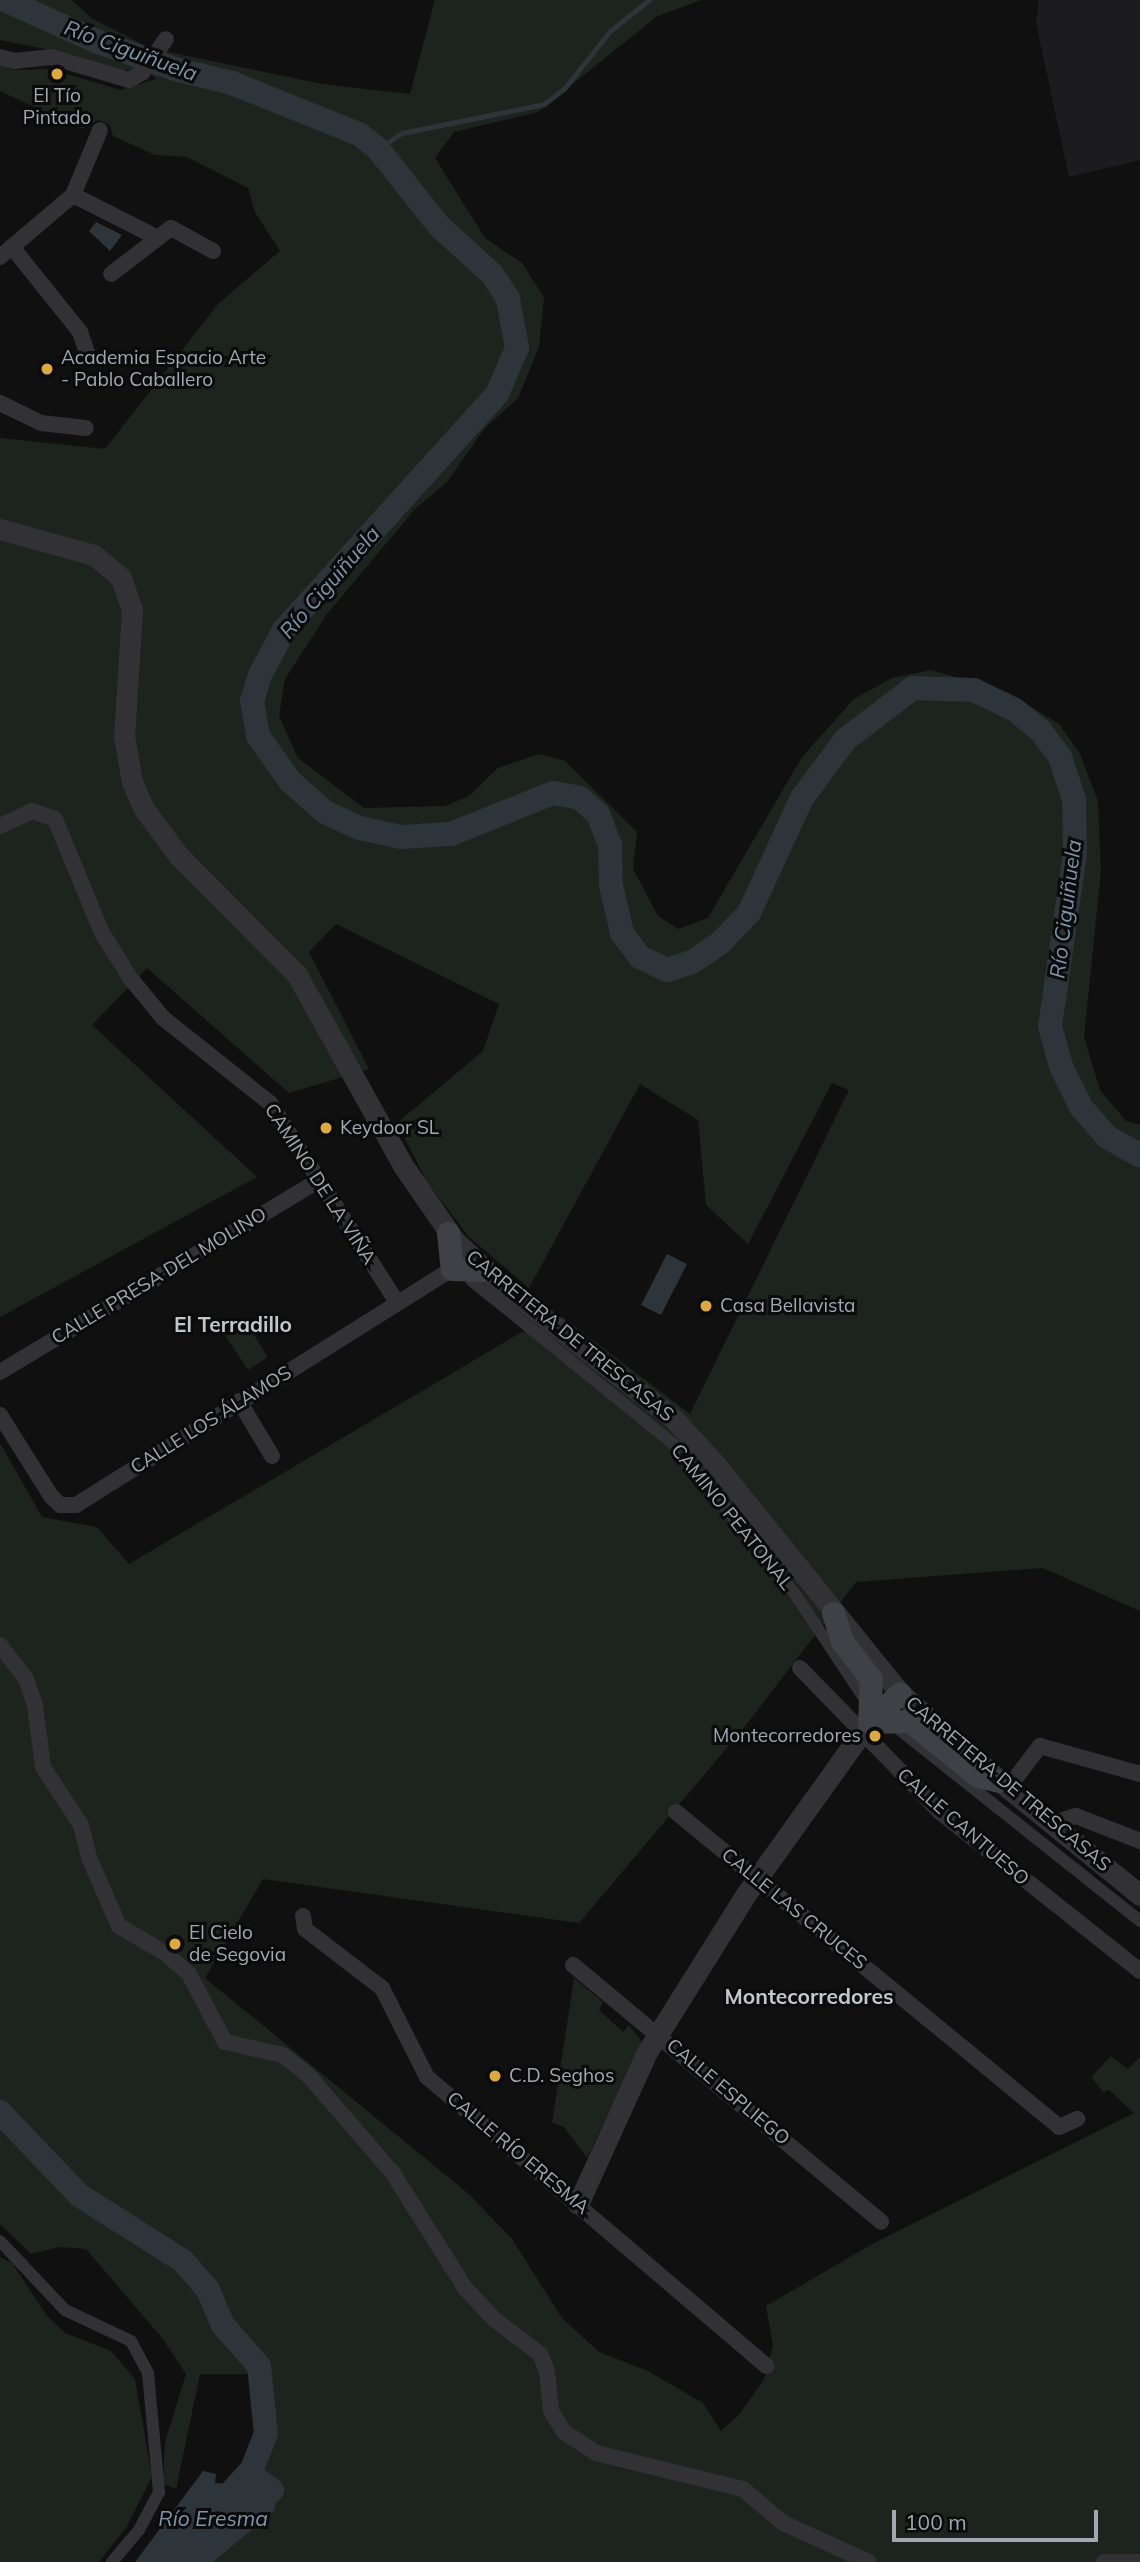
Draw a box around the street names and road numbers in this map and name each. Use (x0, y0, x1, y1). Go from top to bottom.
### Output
street label: CAMINO DE LA VIÑA (259, 1099, 381, 1269)
street label: CALLE PRESA DEL MOLINO (47, 1203, 271, 1349)
street label: CARRETERA DE TRESCASAS (462, 1245, 678, 1427)
street label: CALLE LOS ÁLAMOS (126, 1361, 296, 1479)
street label: CAMINO PEATONAL (666, 1439, 798, 1595)
street label: CARRETERA DE TRESCASAS (901, 1692, 1115, 1876)
street label: CALLE CANTUESO (892, 1764, 1034, 1890)
street label: CALLE LAS CRUCES (717, 1844, 871, 1974)
street label: CALLE ESPLIEGO (662, 2034, 794, 2150)
street label: CALLE RÍO ERESMA (442, 2087, 594, 2219)

